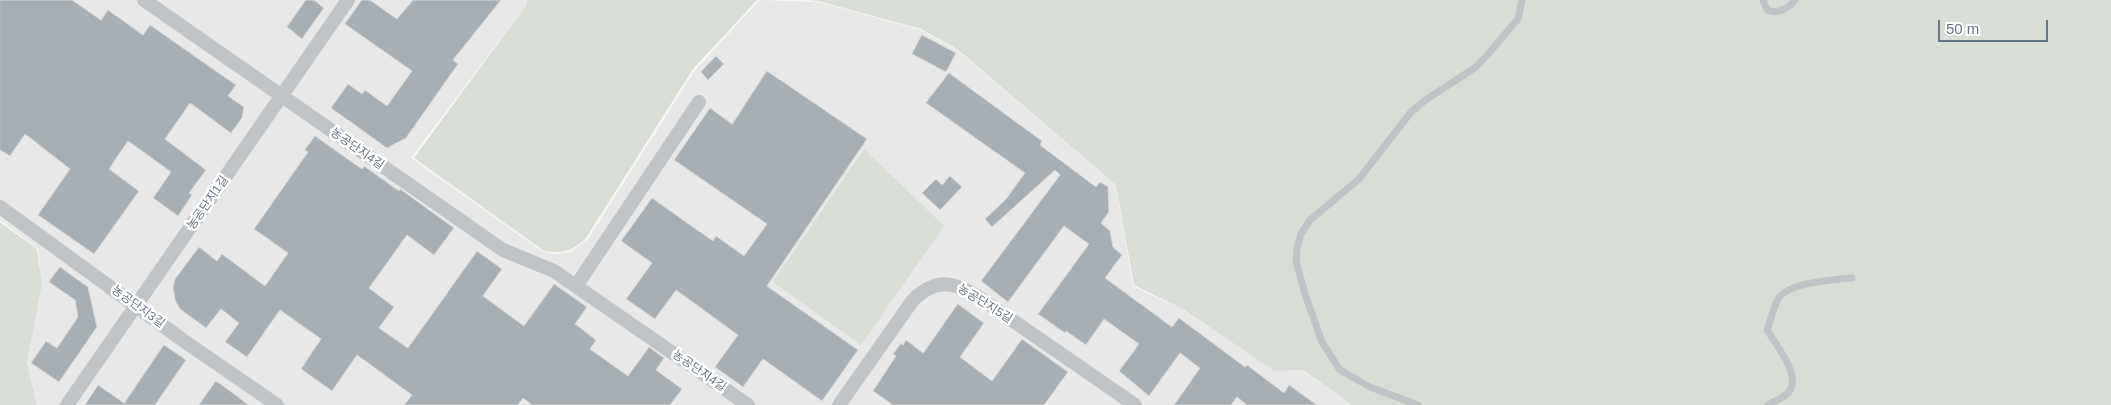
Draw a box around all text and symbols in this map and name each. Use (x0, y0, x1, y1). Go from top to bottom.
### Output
scale bar (1941, 10, 2051, 42)
text: 50 m (1946, 20, 1979, 37)
street label: 농공단지4길 (328, 125, 386, 173)
street label: 농공단지1길 (184, 174, 232, 232)
street label: 농공단지5길 (955, 282, 1015, 326)
street label: 농공단지3길 (109, 283, 167, 331)
street label: 농공단지4길 (670, 347, 728, 395)

